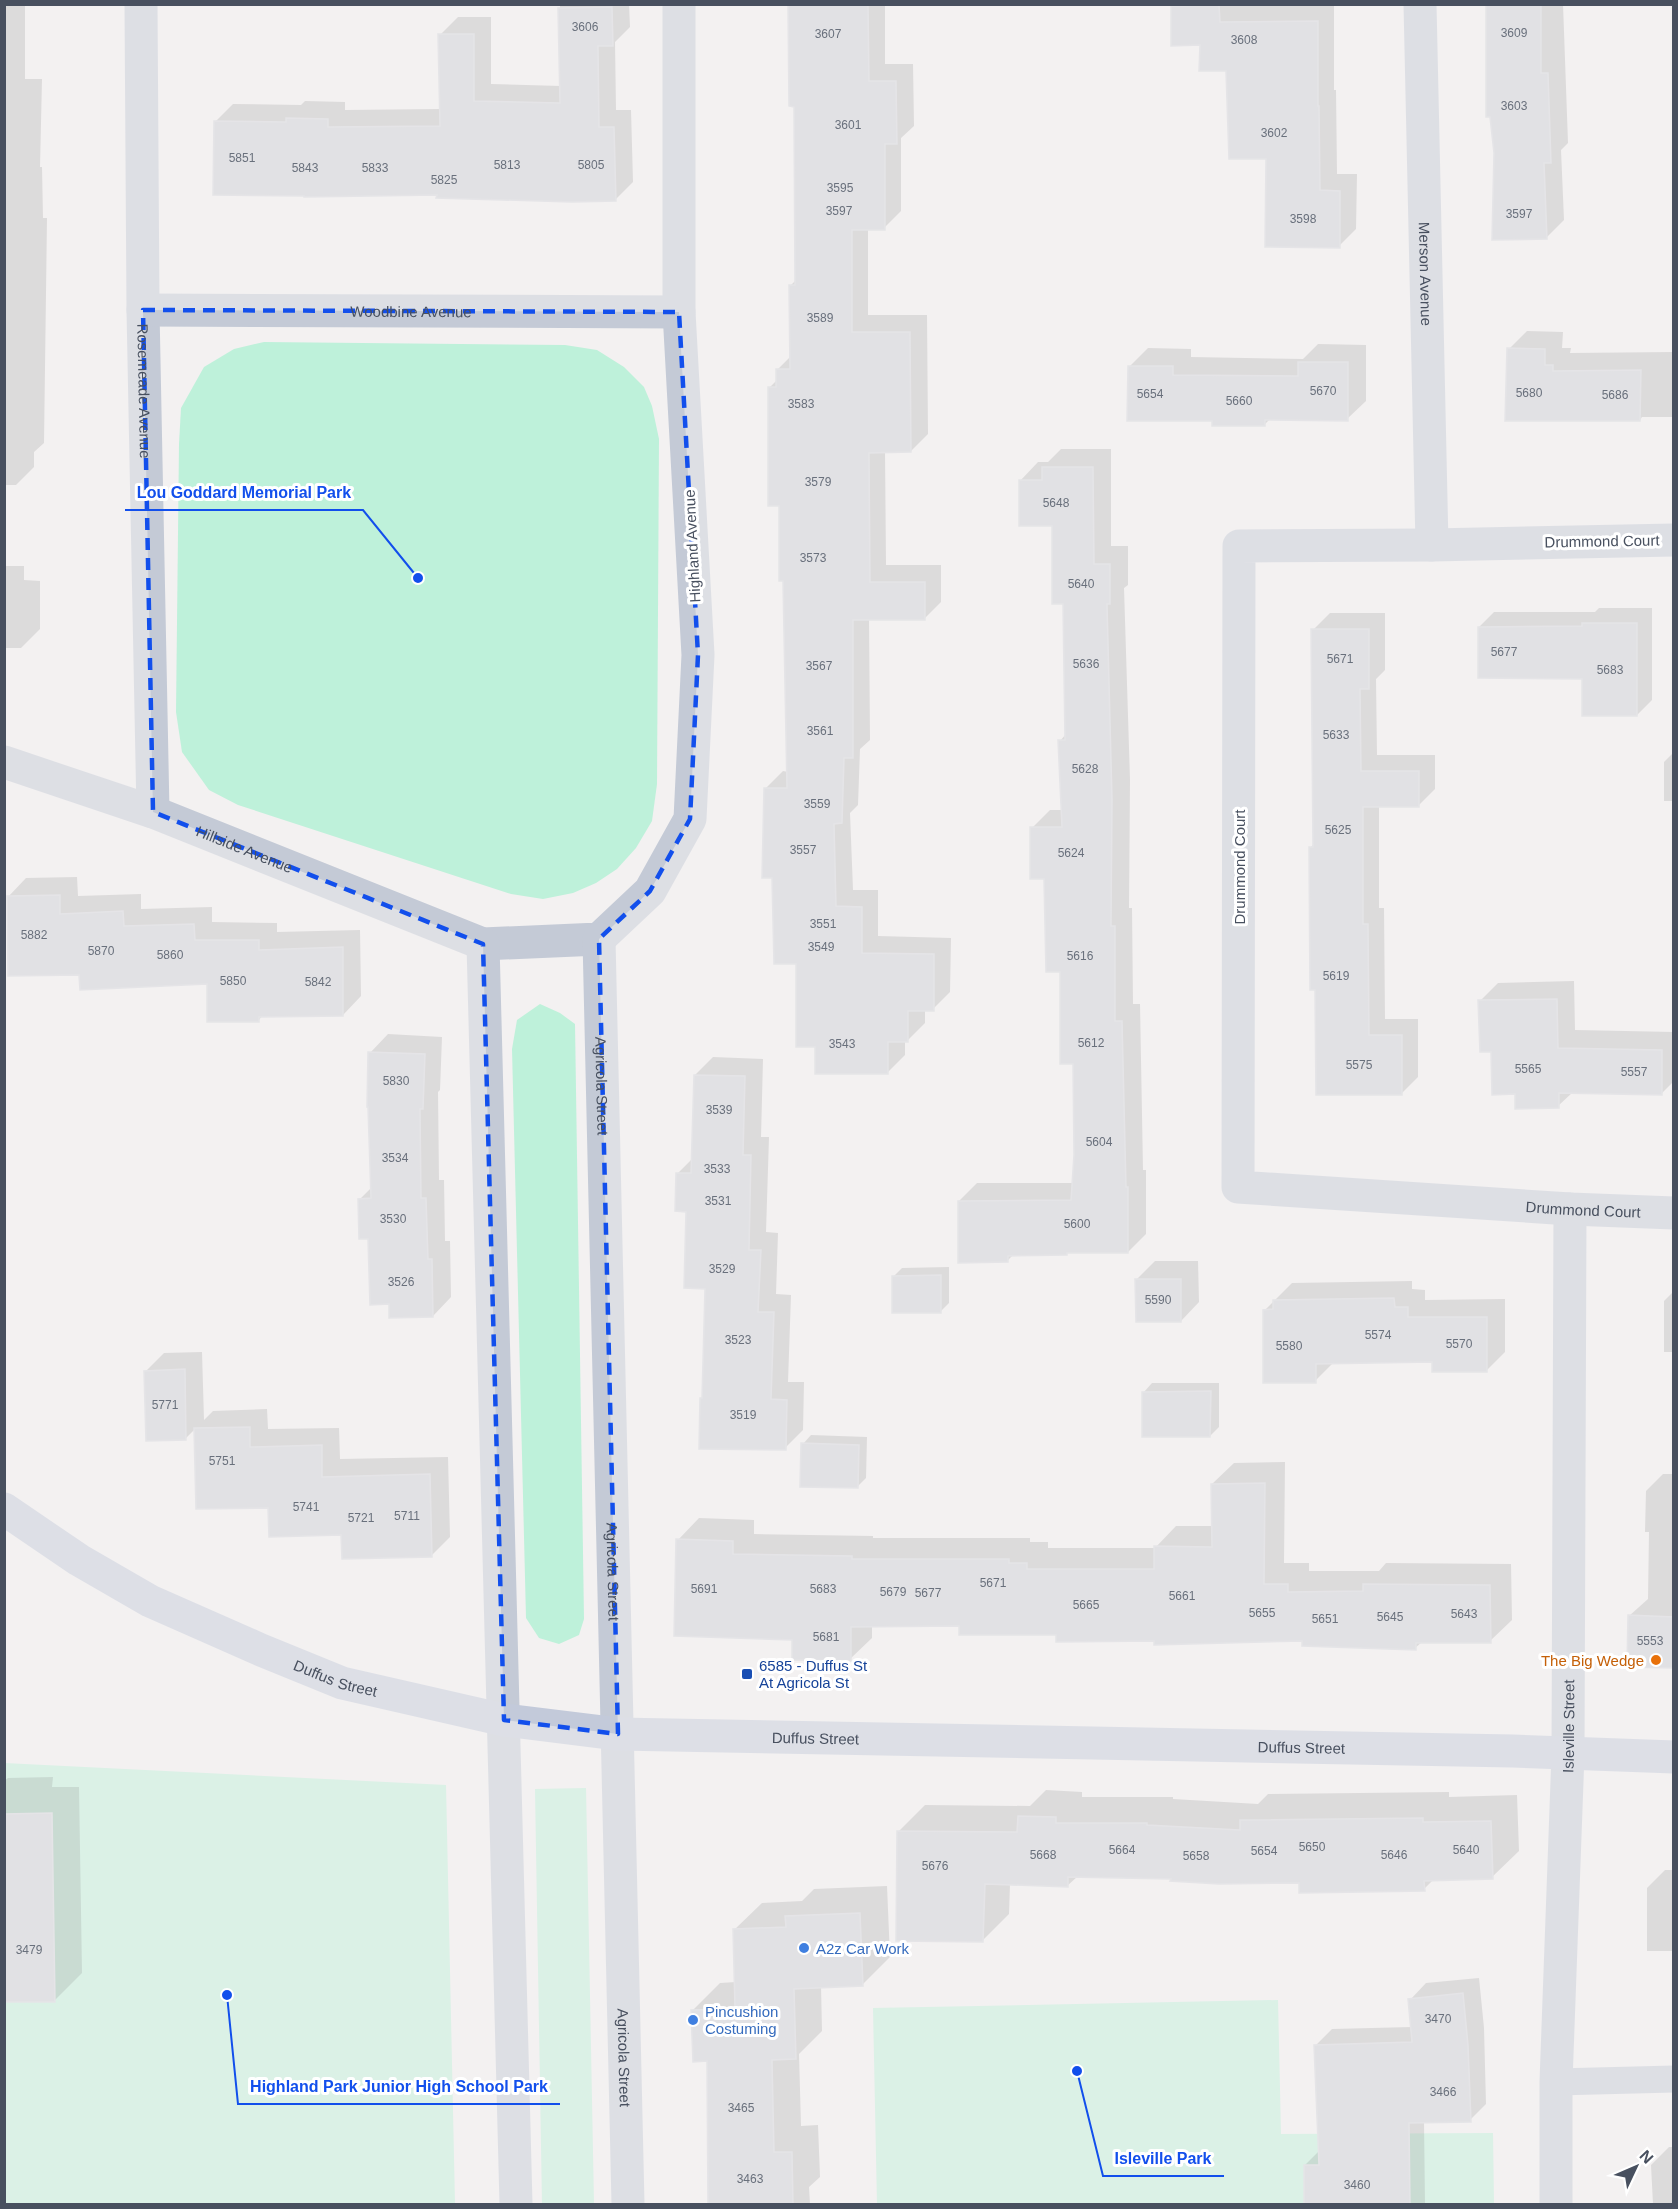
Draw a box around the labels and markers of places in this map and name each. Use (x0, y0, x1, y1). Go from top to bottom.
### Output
callout: Lou Goddard Memorial Park (125, 476, 363, 510)
place label: The Big Wedge (1541, 1652, 1644, 1669)
marker: The Big Wedge (1649, 1653, 1663, 1667)
place label: 6585 - Duffus St At Agricola St (759, 1657, 868, 1691)
marker: 6585 - Duffus St At Agricola St (740, 1667, 754, 1681)
place label: A2z Car Work (816, 1940, 910, 1957)
marker: A2z Car Work (797, 1941, 811, 1955)
place label: Pincushion Costuming (705, 2003, 778, 2037)
marker: Pincushion Costuming (686, 2013, 700, 2027)
callout: Highland Park Junior High School Park (238, 2070, 560, 2104)
callout: Isleville Park (1103, 2142, 1224, 2176)

